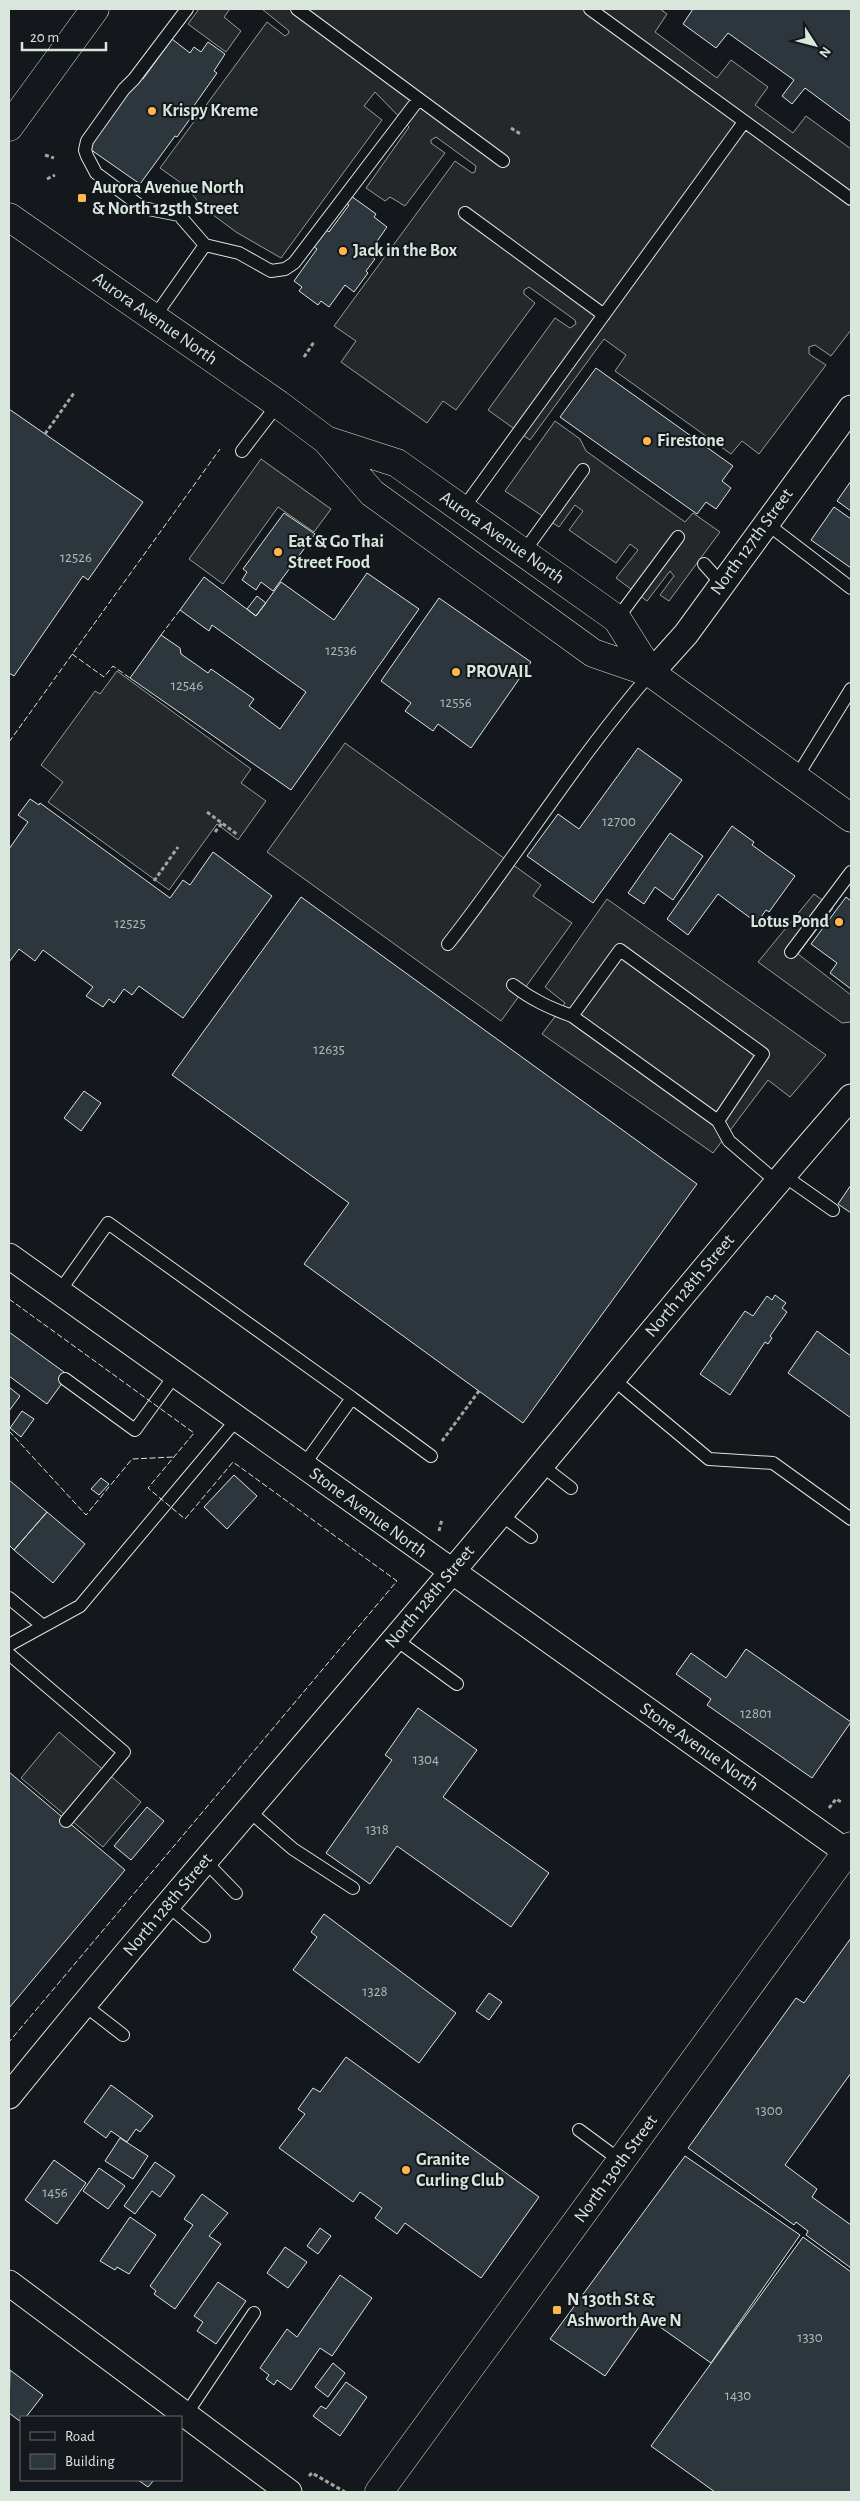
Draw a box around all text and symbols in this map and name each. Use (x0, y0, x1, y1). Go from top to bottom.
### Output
scale bar (22, 20, 106, 52)
north arrow (790, 20, 840, 70)
text: 20 m (30, 30, 59, 45)
text: N (816, 44, 833, 60)
place label: Krispy Kreme (162, 102, 258, 120)
marker: Krispy Kreme (146, 105, 158, 117)
place label: Aurora Avenue North & North 125th Street (92, 179, 244, 218)
marker: Aurora Avenue North & North 125th Street (76, 192, 88, 204)
place label: Jack in the Box (353, 242, 458, 260)
marker: Jack in the Box (337, 245, 349, 257)
street label: Aurora Avenue North (89, 269, 221, 369)
place label: Firestone (657, 432, 724, 450)
marker: Firestone (641, 435, 653, 447)
street label: North 127th Street (707, 485, 797, 599)
street label: Aurora Avenue North (436, 488, 568, 588)
place label: Eat & Go Thai Street Food (288, 533, 384, 572)
marker: Eat & Go Thai Street Food (272, 546, 284, 558)
house number: 12526 (60, 550, 92, 565)
house number: 12536 (325, 643, 357, 658)
place label: PROVAIL (466, 663, 532, 681)
marker: PROVAIL (450, 666, 462, 678)
house number: 12546 (171, 678, 203, 693)
house number: 12556 (440, 695, 472, 710)
house number: 12700 (602, 814, 636, 829)
place label: Lotus Pond (750, 913, 830, 931)
house number: 12525 (114, 916, 146, 931)
marker: Lotus Pond (833, 916, 845, 928)
house number: 12635 (313, 1042, 345, 1057)
street label: North 128th Street (642, 1231, 738, 1341)
street label: Stone Avenue North (306, 1465, 430, 1561)
street label: North 128th Street (382, 1542, 478, 1652)
street label: Stone Avenue North (636, 1699, 762, 1795)
house number: 12801 (740, 1706, 772, 1721)
house number: 1304 (413, 1752, 439, 1767)
house number: 1318 (365, 1822, 389, 1837)
street label: North 128th Street (120, 1850, 216, 1960)
house number: 1328 (362, 1984, 388, 1999)
house number: 1300 (755, 2103, 783, 2118)
street label: North 130th Street (571, 2112, 661, 2226)
place label: Granite Curling Club (416, 2151, 504, 2190)
marker: Granite Curling Club (400, 2164, 412, 2176)
house number: 1456 (42, 2185, 68, 2200)
place label: N 130th St & Ashworth Ave N (567, 2291, 682, 2330)
marker: N 130th St & Ashworth Ave N (551, 2304, 563, 2316)
house number: 1330 (797, 2330, 823, 2345)
house number: 1430 (725, 2388, 751, 2403)
legend (20, 2416, 182, 2481)
text: Road (65, 2429, 95, 2444)
text: Building (65, 2454, 115, 2469)

